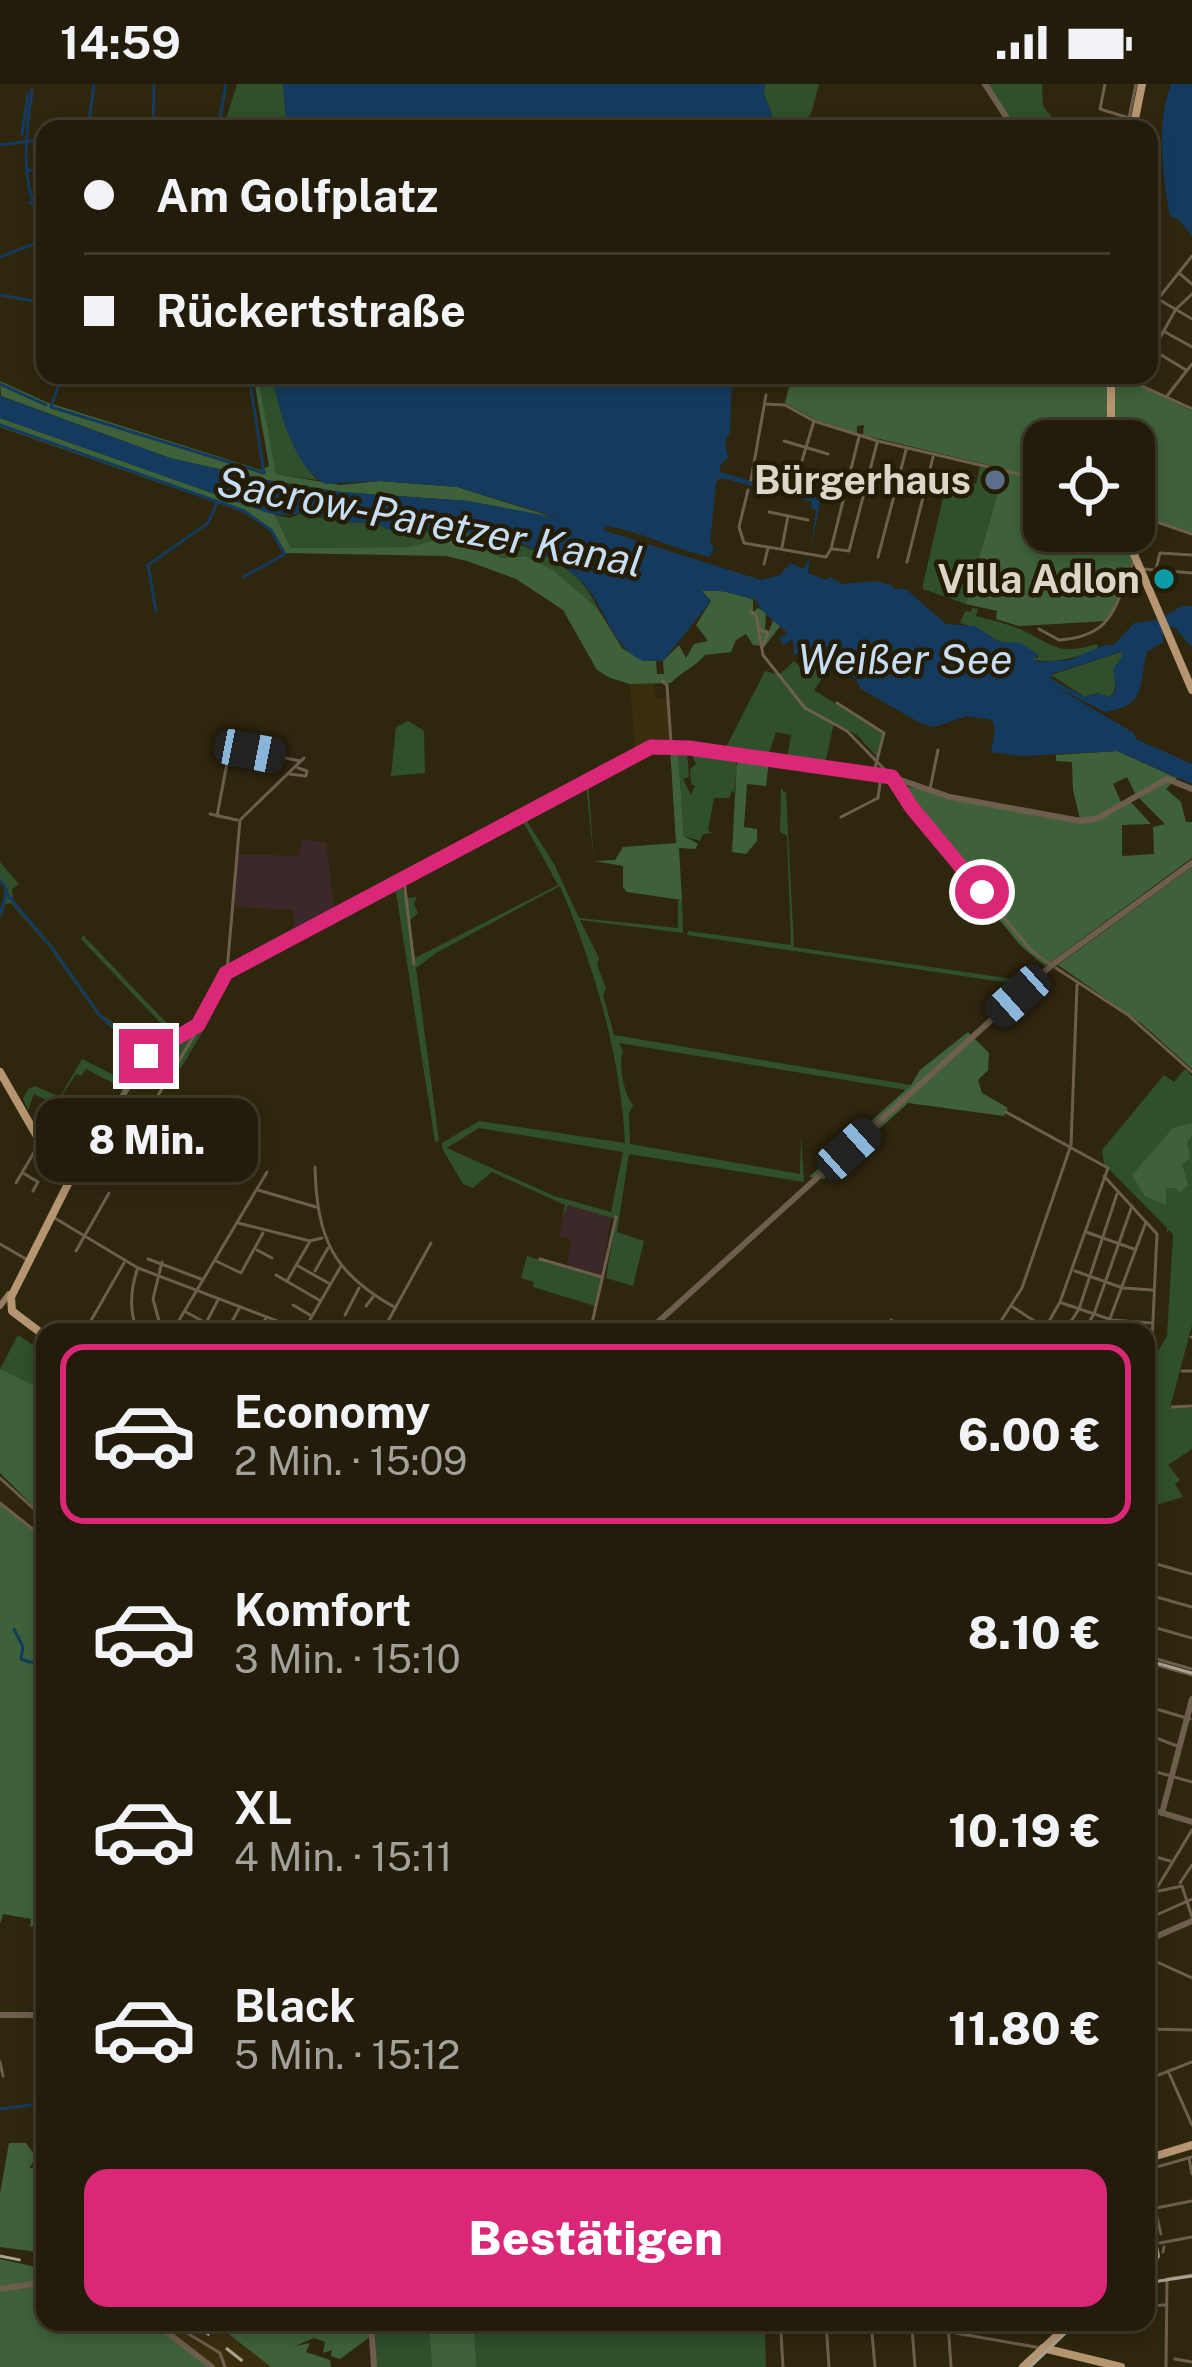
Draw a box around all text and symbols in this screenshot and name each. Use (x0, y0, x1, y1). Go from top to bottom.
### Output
text: 14:59 (60, 16, 181, 69)
text: Am Golfplatz (156, 169, 438, 222)
text: Rückertstraße (156, 284, 466, 337)
map controls (1023, 420, 1155, 552)
button: locate (1023, 420, 1155, 552)
water label: Sacrow-Paretzer Kanal (213, 456, 647, 586)
place label: Bürgerhaus (754, 457, 971, 503)
marker: Bürgerhaus (982, 467, 1008, 493)
place label: Villa Adlon (938, 556, 1140, 602)
marker: Villa Adlon (1151, 566, 1177, 592)
water label: Weißer See (798, 634, 1012, 683)
car (211, 726, 289, 776)
route start (955, 865, 1009, 919)
car (979, 959, 1057, 1033)
route end (119, 1029, 173, 1083)
callout: 8 Min. (35, 1098, 257, 1182)
car (810, 1112, 888, 1186)
text: 8 Min. (89, 1117, 205, 1163)
icon: car (90, 1380, 198, 1488)
text: Economy (234, 1385, 430, 1438)
text: 6.00 € (958, 1408, 1101, 1461)
text: 2 Min. · 15:09 (234, 1438, 467, 1484)
icon: car (90, 1578, 198, 1686)
text: Komfort (234, 1583, 411, 1636)
text: 8.10 € (968, 1606, 1101, 1659)
text: 3 Min. · 15:10 (234, 1636, 461, 1682)
icon: car (90, 1776, 198, 1884)
text: XL (234, 1781, 292, 1834)
text: 10.19 € (948, 1804, 1101, 1857)
text: 4 Min. · 15:11 (234, 1834, 453, 1880)
icon: car (90, 1974, 198, 2082)
text: Black (234, 1979, 355, 2032)
text: 11.80 € (948, 2002, 1101, 2055)
text: 5 Min. · 15:12 (234, 2032, 460, 2078)
button: Bestätigen (84, 2169, 1107, 2307)

